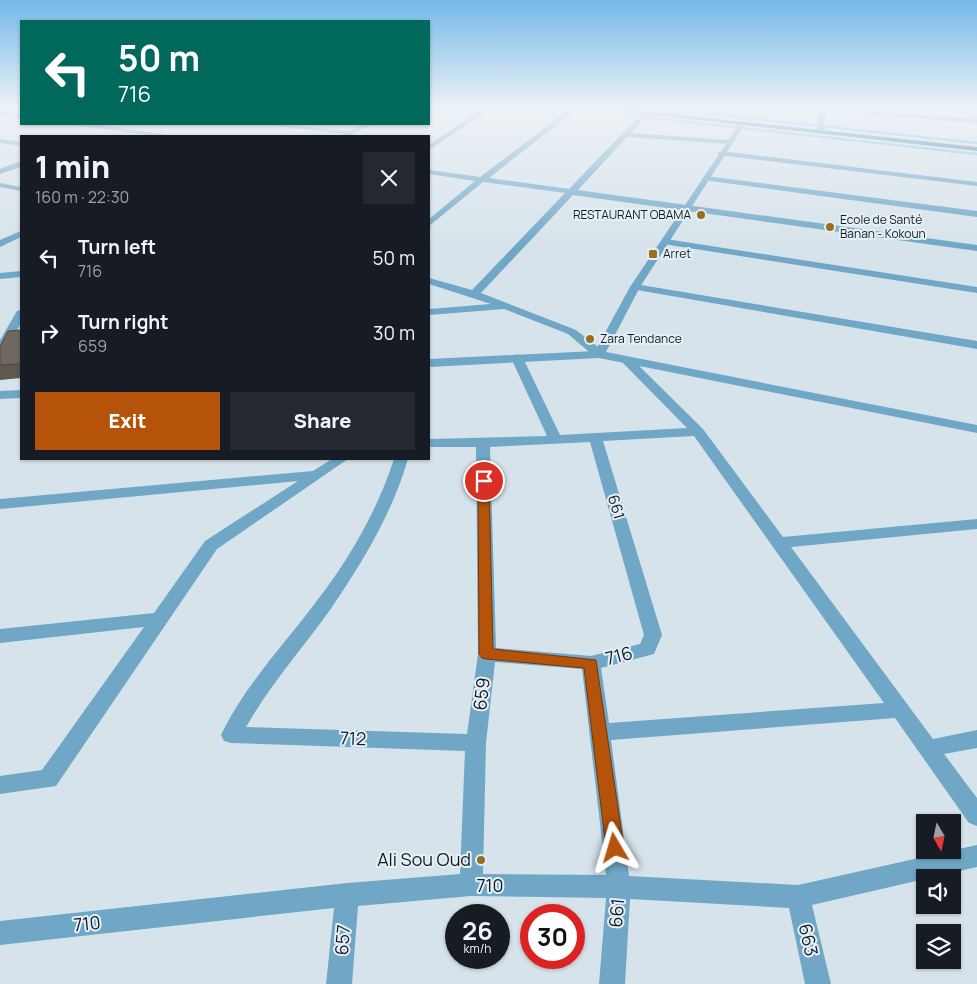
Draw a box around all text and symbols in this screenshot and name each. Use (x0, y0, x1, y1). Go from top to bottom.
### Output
text: 50 m (118, 34, 200, 82)
icon: left (35, 40, 100, 105)
text: 716 (118, 79, 151, 109)
text: 1 min (35, 146, 110, 187)
button: close (363, 152, 415, 204)
text: 160 m · 22:30 (35, 186, 129, 208)
place label: RESTAURANT OBAMA (573, 206, 691, 223)
marker: RESTAURANT OBAMA (695, 209, 707, 221)
place label: Ecole de Santé Banan - Kokoun (840, 211, 926, 242)
marker: Ecole de Santé Banan - Kokoun (824, 221, 836, 233)
text: Turn left (78, 234, 156, 260)
icon: left (35, 244, 63, 272)
text: 50 m (373, 245, 415, 271)
place label: Arret (663, 245, 691, 262)
marker: Arret (647, 248, 659, 260)
text: 716 (78, 260, 102, 282)
text: Turn right (78, 309, 168, 335)
icon: right (35, 319, 63, 347)
text: 30 m (373, 320, 415, 346)
place label: Zara Tendance (600, 330, 682, 347)
marker: Zara Tendance (584, 333, 596, 345)
text: 659 (78, 335, 107, 357)
button: Exit (35, 392, 220, 450)
button: Share (230, 392, 415, 450)
pin (463, 460, 505, 502)
icon: arrive (470, 467, 498, 495)
street label: 661 (603, 492, 630, 521)
street label: 716 (602, 640, 635, 670)
street label: 659 (467, 676, 495, 712)
street label: 712 (339, 726, 367, 750)
north arrow (916, 814, 961, 859)
map controls (916, 814, 961, 969)
position arrow (588, 821, 640, 873)
place label: Ali Sou Oud (377, 847, 471, 871)
marker: Ali Sou Oud (475, 854, 487, 866)
button: sound (916, 869, 961, 914)
street label: 710 (476, 873, 504, 897)
street label: 661 (603, 897, 629, 928)
speed limit sign: 30 (520, 904, 585, 969)
street label: 710 (72, 910, 102, 936)
text: 26 (462, 913, 493, 948)
street label: 663 (794, 921, 824, 958)
street label: 657 (329, 924, 355, 956)
button: layers (916, 924, 961, 969)
text: km/h (464, 940, 491, 957)

